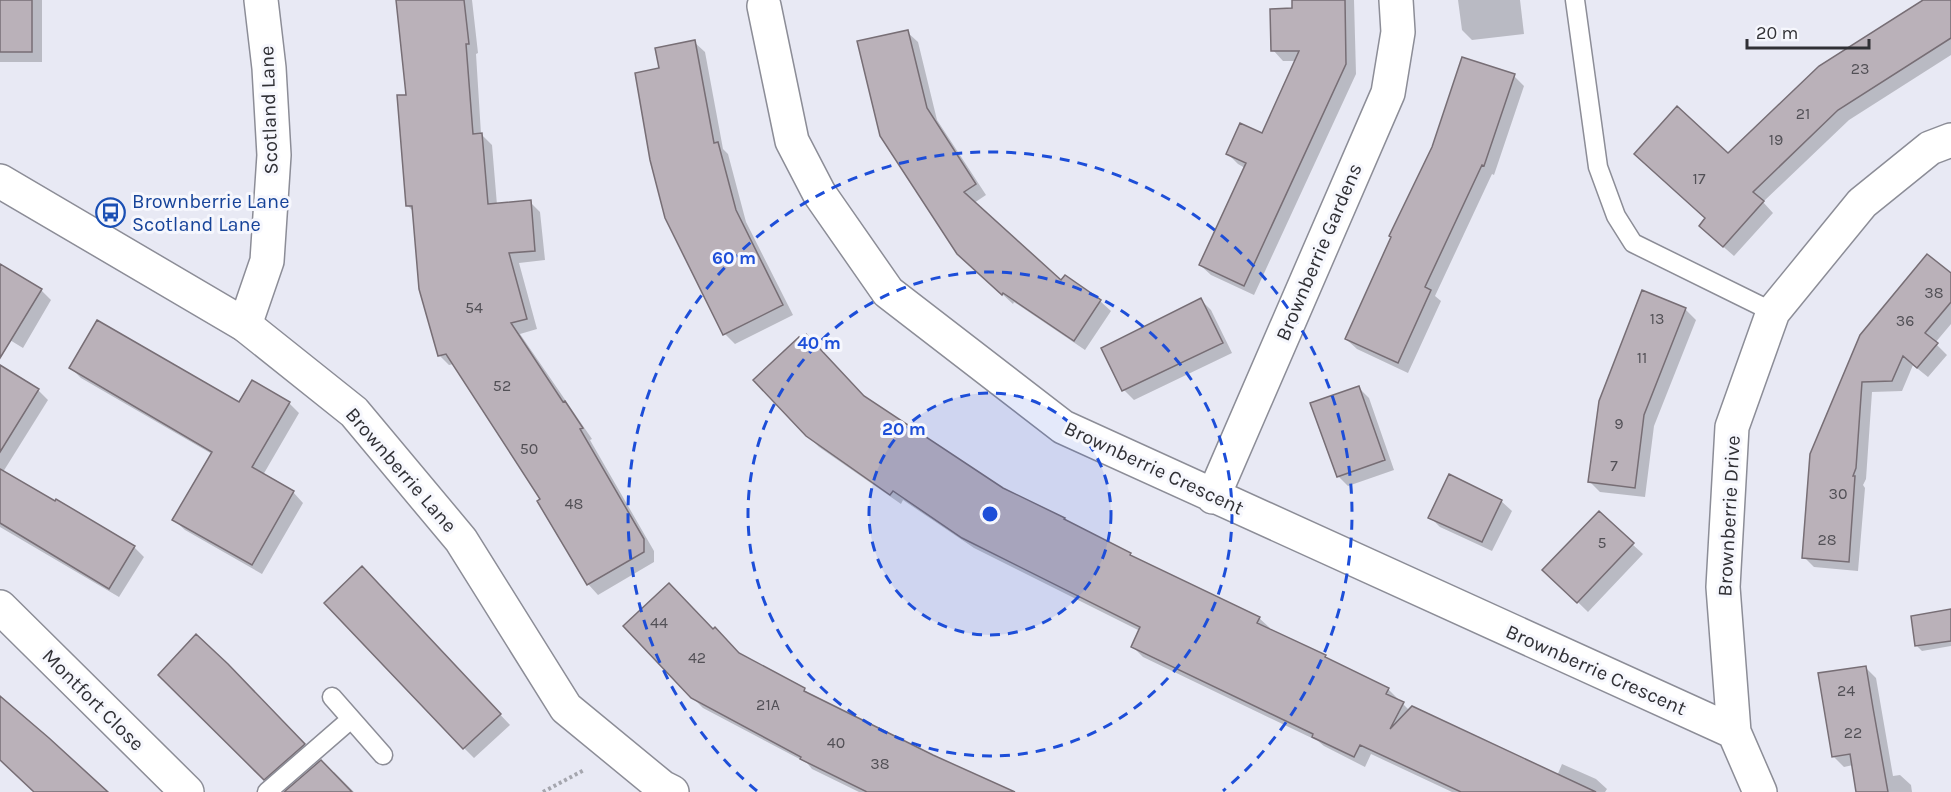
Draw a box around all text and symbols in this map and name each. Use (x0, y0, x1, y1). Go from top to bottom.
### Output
scale bar (1747, 12, 1868, 50)
text: 20 m (1756, 22, 1798, 44)
street label: Scotland Lane (255, 45, 283, 175)
house number: 23 (1851, 59, 1869, 78)
house number: 21 (1796, 104, 1810, 123)
house number: 19 (1769, 130, 1783, 149)
street label: Brownberrie Gardens (1271, 160, 1367, 344)
house number: 17 (1693, 169, 1706, 188)
place label: Brownberrie Lane Scotland Lane (132, 190, 289, 236)
bus stop icon: Brownberrie Lane Scotland Lane (95, 196, 127, 228)
text: 60 m (712, 247, 756, 269)
house number: 38 (1924, 283, 1944, 302)
house number: 54 (465, 298, 483, 317)
house number: 13 (1650, 309, 1664, 328)
house number: 36 (1896, 311, 1914, 330)
text: 40 m (797, 332, 841, 354)
house number: 11 (1637, 348, 1647, 367)
house number: 52 (493, 376, 511, 395)
street label: Brownberrie Lane (341, 403, 461, 537)
house number: 9 (1614, 414, 1624, 433)
street label: Brownberrie Crescent (1061, 416, 1248, 520)
text: 20 m (882, 418, 926, 440)
street label: Brownberrie Drive (1713, 435, 1745, 597)
house number: 50 (520, 439, 538, 458)
house number: 7 (1610, 456, 1618, 475)
house number: 30 (1829, 484, 1847, 503)
house number: 48 (565, 494, 583, 513)
centre of rings (980, 504, 1000, 524)
house number: 28 (1817, 530, 1837, 549)
house number: 5 (1597, 533, 1607, 552)
house number: 44 (650, 613, 668, 632)
street label: Brownberrie Crescent (1502, 620, 1690, 720)
street label: Montfort Close (37, 644, 149, 756)
house number: 42 (688, 648, 706, 667)
house number: 24 (1837, 681, 1855, 700)
house number: 21A (756, 695, 780, 714)
house number: 22 (1844, 723, 1862, 742)
house number: 40 (827, 733, 845, 752)
house number: 38 (870, 754, 890, 773)

